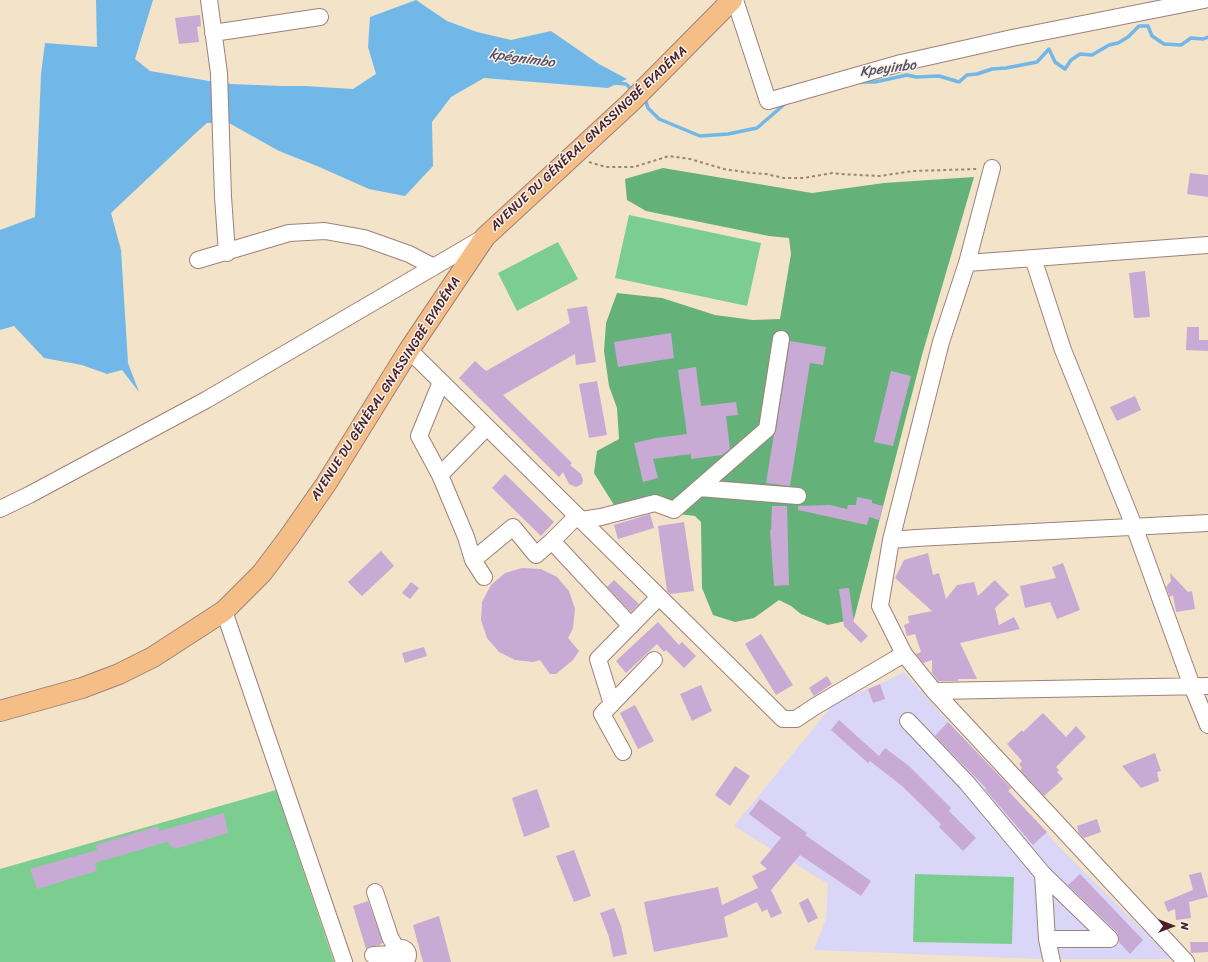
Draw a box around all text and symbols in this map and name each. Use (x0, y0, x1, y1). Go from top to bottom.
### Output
street label: AVENUE DU GÉNÉRAL GNASSINGBÉ EYADÉMA (487, 43, 691, 235)
water label: kpégnimbo (488, 46, 556, 72)
water label: Kpeyinbo (859, 57, 917, 81)
street label: AVENUE DU GÉNÉRAL GNASSINGBÉ EYADÉMA (308, 274, 464, 504)
north arrow (1152, 906, 1192, 946)
text: N (1175, 922, 1194, 930)

